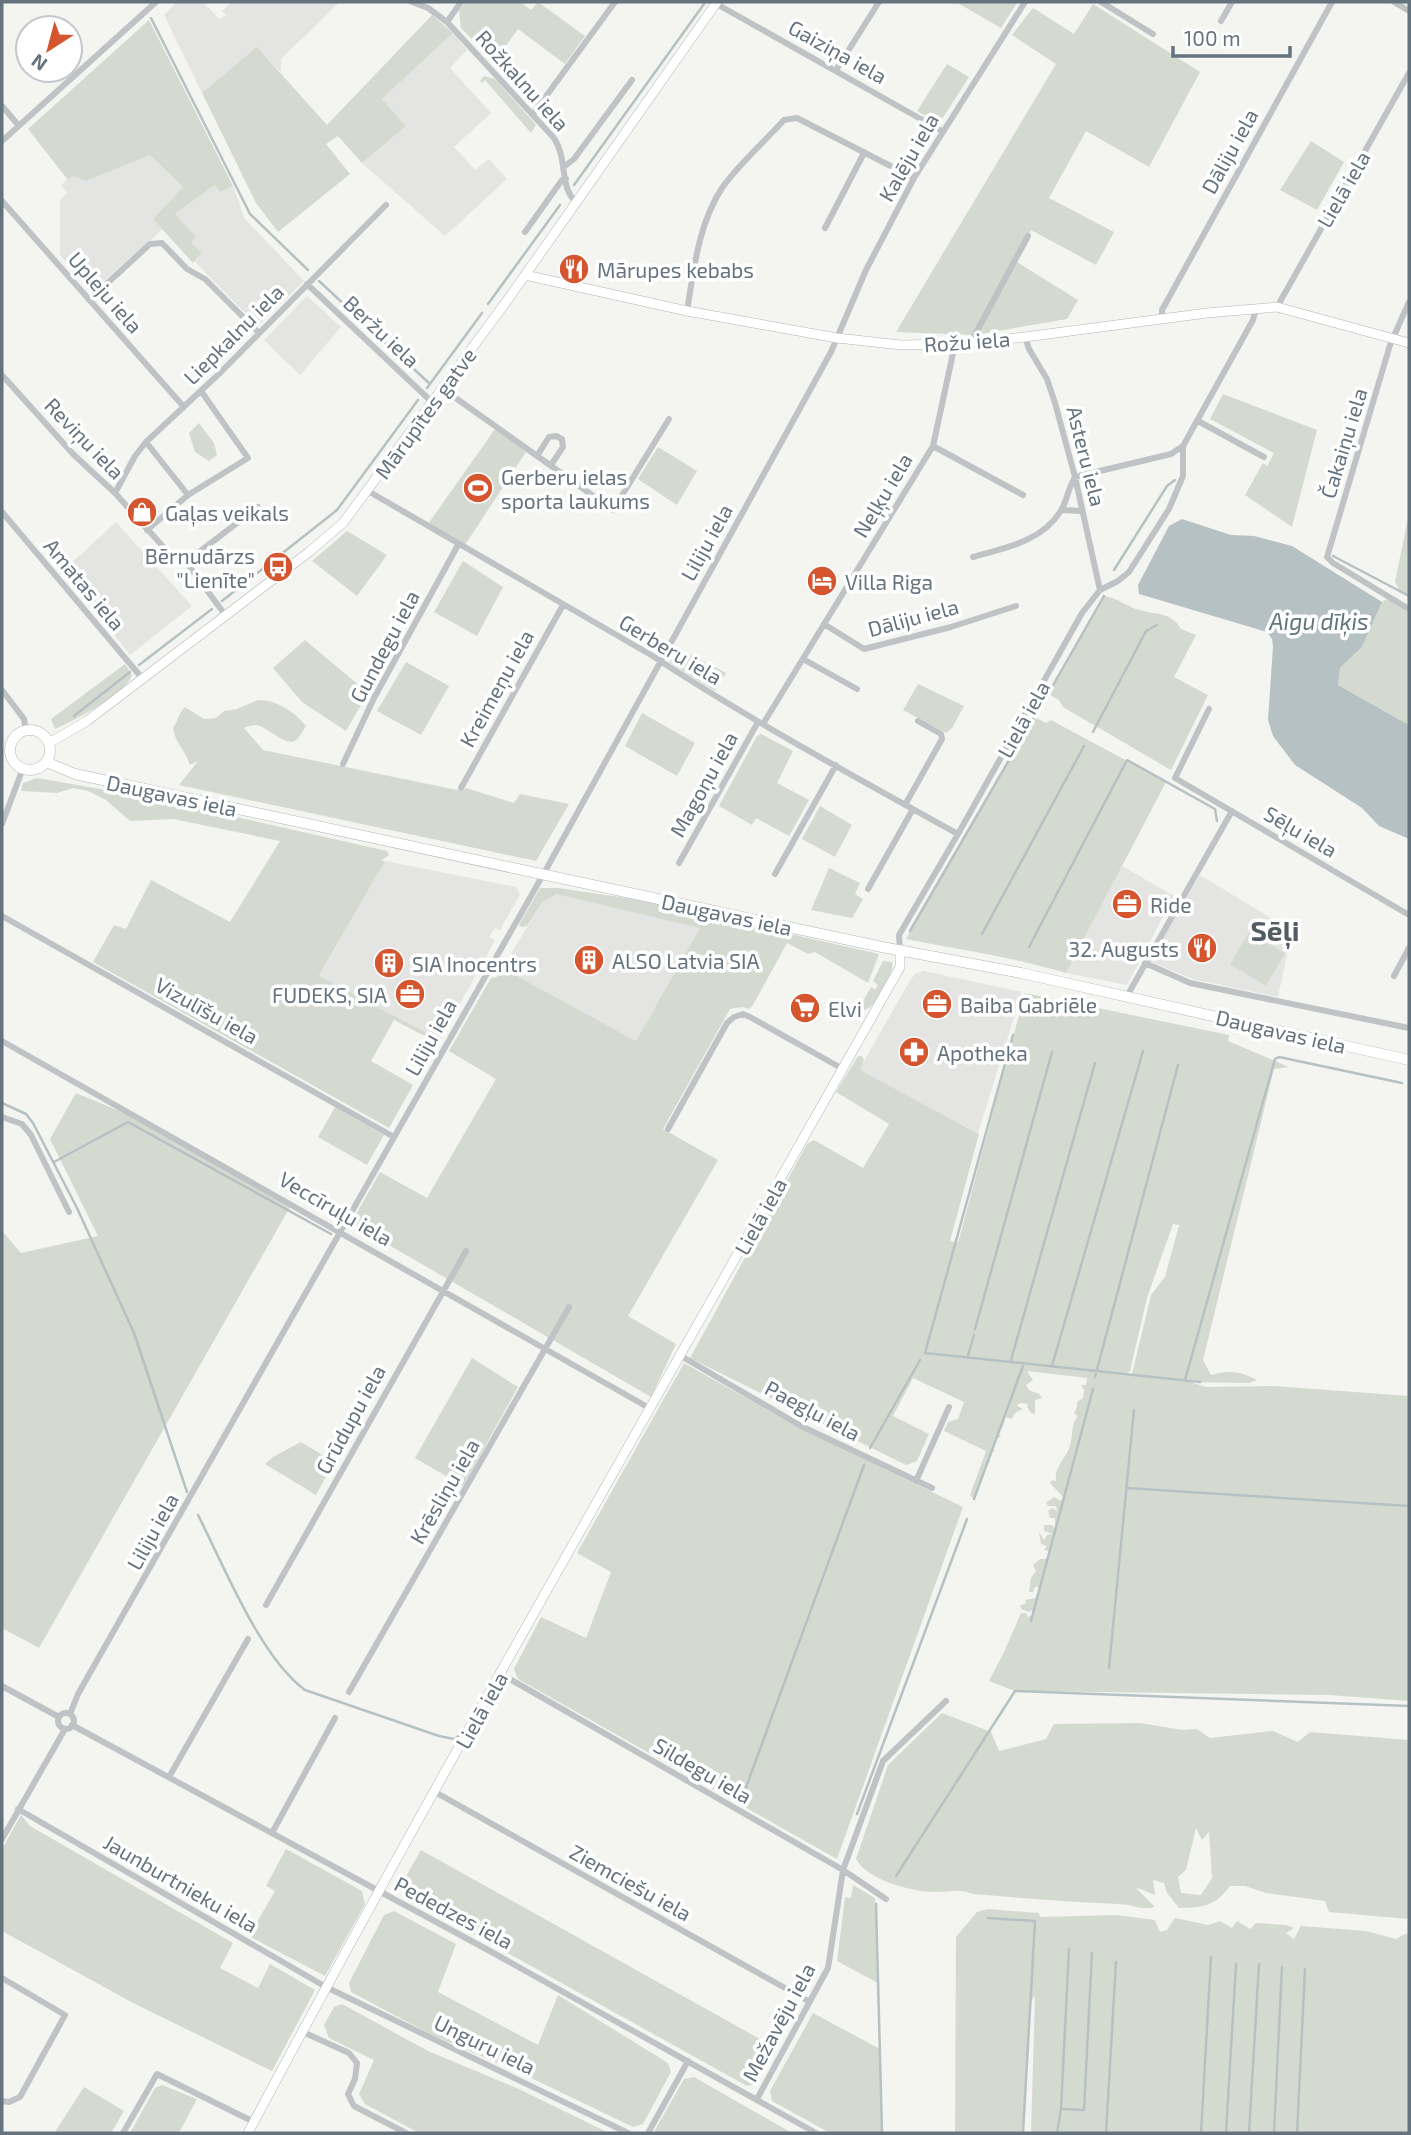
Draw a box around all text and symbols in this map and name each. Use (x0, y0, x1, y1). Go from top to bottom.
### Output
north arrow (14, 14, 84, 84)
street label: Gaiziņa iela (784, 14, 892, 90)
scale bar (1173, 14, 1290, 58)
street label: Rožkalnu iela (471, 24, 575, 136)
text: 100 m (1184, 25, 1241, 50)
text: N (26, 50, 51, 76)
street label: Dāliju iela (1196, 104, 1263, 198)
street label: Kalēju iela (873, 108, 944, 206)
street label: Lielā iela (1311, 146, 1375, 232)
street label: Upleju iela (63, 246, 148, 339)
restaurant icon: Mārupes kebabs (557, 252, 591, 286)
place label: Mārupes kebabs (597, 257, 754, 282)
street label: Liepkalnu iela (178, 279, 288, 389)
street label: Beržu iela (339, 290, 425, 372)
street label: Rožu iela (923, 326, 1011, 356)
street label: Mārupītes gatve (369, 343, 481, 483)
street label: Čakaiņu iela (1314, 385, 1374, 502)
street label: Reviņu iela (39, 392, 130, 485)
street label: Asteru iela (1062, 403, 1112, 509)
street label: Neļķu iela (847, 448, 919, 543)
place label: Gerberu ielas sporta laukums (501, 464, 650, 513)
sports icon: Gerberu ielas sporta laukums (461, 471, 495, 505)
shop icon: Gaļas veikals (125, 495, 159, 529)
street label: Liliju iela (675, 499, 738, 585)
place label: Gaļas veikals (165, 500, 289, 527)
street label: Amatas iela (39, 533, 131, 635)
place label: Bērnudārzs "Lienīte" (145, 543, 255, 592)
bus stop icon: Bērnudārzs "Lienīte" (261, 550, 295, 584)
hotel icon: Villa Riga (805, 564, 839, 598)
place label: Villa Riga (845, 569, 933, 594)
street label: Gundegu iela (344, 586, 424, 706)
street label: Dāliju iela (865, 593, 961, 642)
water label: Aigu dīķis (1268, 607, 1369, 637)
street label: Gerberu iela (615, 609, 727, 689)
street label: Kreimeņu iela (454, 625, 540, 752)
street label: Lielā iela (992, 676, 1054, 762)
street label: Magoņu iela (664, 727, 744, 842)
street label: Daugavas iela (104, 769, 240, 821)
street label: Sēļu iela (1259, 800, 1342, 864)
office icon: Ride (1110, 887, 1144, 921)
street label: Daugavas iela (659, 888, 795, 940)
place label: Ride (1150, 892, 1192, 917)
district label: Sēļi (1250, 913, 1300, 950)
restaurant icon: 32. Augusts (1185, 931, 1219, 965)
place label: 32. Augusts (1068, 936, 1179, 961)
building icon: ALSO Latvia SIA (572, 943, 606, 977)
building icon: SIA Inocentrs (372, 946, 406, 980)
place label: ALSO Latvia SIA (612, 948, 760, 973)
place label: SIA Inocentrs (412, 951, 537, 976)
street label: Vizulīšu iela (151, 972, 263, 1048)
office icon: FUDEKS, SIA (393, 977, 427, 1011)
place label: FUDEKS, SIA (272, 982, 387, 1007)
office icon: Baiba Gabriēle (920, 987, 954, 1021)
supermarket icon: Elvi (788, 991, 822, 1025)
place label: Baiba Gabriēle (960, 992, 1097, 1017)
street label: Liliju iela (399, 994, 462, 1080)
place label: Elvi (828, 996, 862, 1021)
street label: Daugavas iela (1214, 1004, 1348, 1058)
pharmacy icon: Apotheka (897, 1035, 931, 1069)
place label: Apotheka (937, 1040, 1028, 1065)
street label: Veccīruļu iela (274, 1166, 397, 1252)
street label: Lielā iela (729, 1173, 791, 1259)
street label: Grūdupu iela (310, 1360, 390, 1478)
street label: Paegļu iela (760, 1375, 865, 1447)
street label: Krēsliņu iela (404, 1434, 486, 1549)
street label: Liliju iela (121, 1488, 184, 1574)
street label: Lielā iela (450, 1667, 512, 1753)
street label: Sildegu iela (649, 1732, 757, 1808)
street label: Jaunburtnieku iela (100, 1829, 262, 1937)
street label: Ziemciešu iela (566, 1838, 696, 1926)
street label: Pededzes iela (391, 1870, 517, 1954)
street label: Mežavēju iela (736, 1959, 821, 2086)
street label: Unguru iela (430, 2009, 540, 2079)

